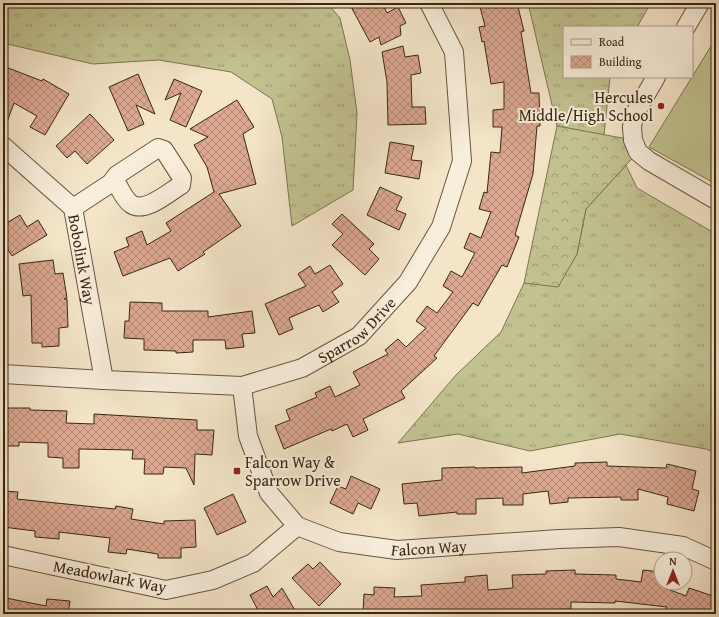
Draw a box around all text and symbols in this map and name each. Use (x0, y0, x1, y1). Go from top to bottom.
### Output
legend (563, 26, 693, 78)
text: Road (599, 33, 625, 50)
text: Building (599, 53, 642, 70)
place label: Hercules Middle/High School (519, 85, 654, 127)
marker: Hercules Middle/High School (656, 101, 666, 111)
street label: Bobolink Way (62, 212, 102, 307)
street label: Sparrow Drive (313, 291, 401, 369)
place label: Falcon Way & Sparrow Drive (245, 450, 341, 492)
marker: Falcon Way & Sparrow Drive (232, 466, 242, 476)
street label: Falcon Way (390, 533, 468, 562)
north arrow (653, 551, 693, 591)
street label: Meadowlark Way (51, 553, 169, 599)
text: N (669, 553, 677, 569)

